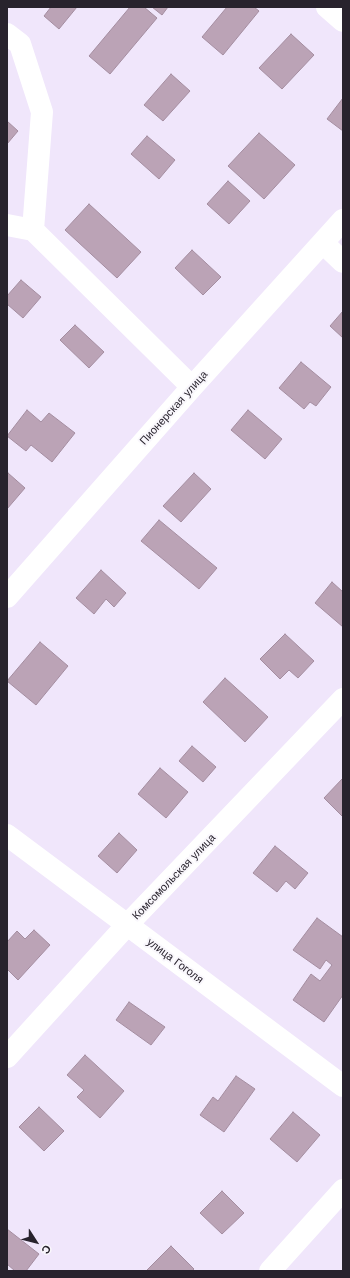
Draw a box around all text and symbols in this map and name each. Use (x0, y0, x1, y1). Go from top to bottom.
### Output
street label: Пионерская улица (137, 368, 211, 448)
street label: Комсомольская улица (130, 831, 218, 923)
street label: улица Гоголя (144, 935, 206, 987)
north arrow (16, 1222, 56, 1262)
text: С (39, 1242, 54, 1256)

